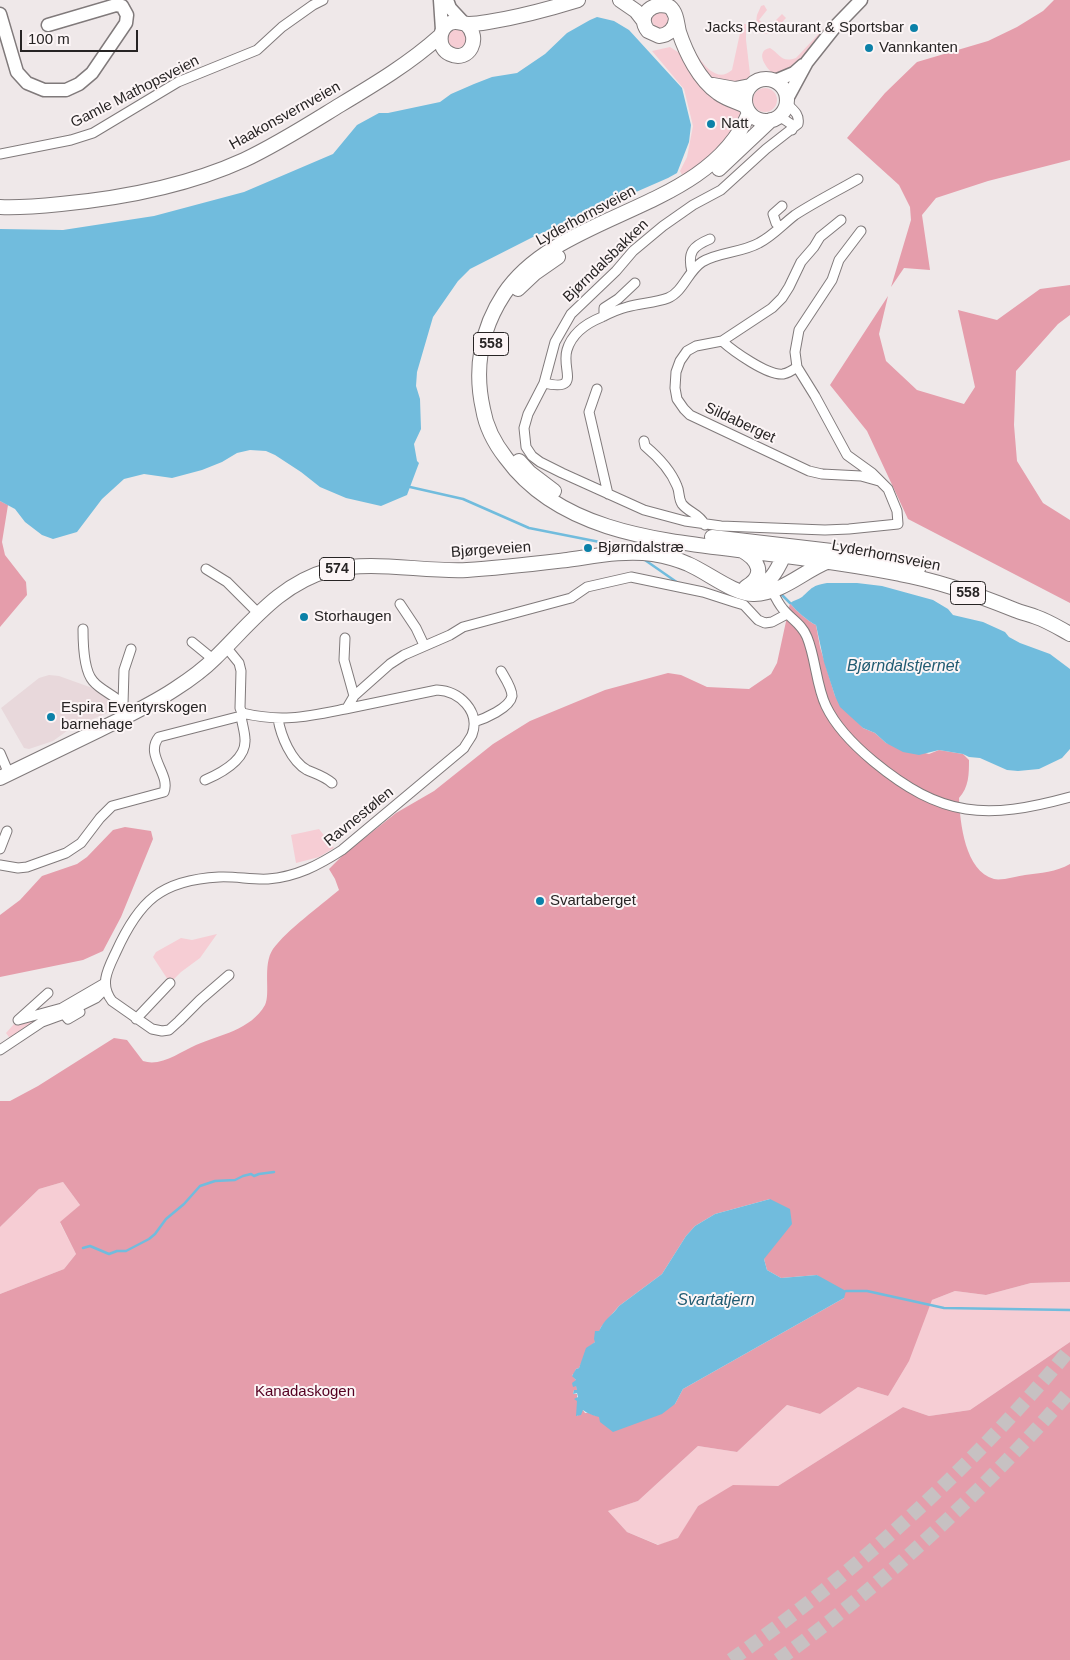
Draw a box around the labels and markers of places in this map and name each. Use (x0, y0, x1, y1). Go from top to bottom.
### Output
place label: Jacks Restaurant & Sportsbar (705, 19, 904, 37)
marker: Jacks Restaurant & Sportsbar (908, 22, 920, 34)
place label: Vannkanten (879, 39, 958, 57)
marker: Vannkanten (863, 42, 875, 54)
place label: Natt (721, 115, 749, 133)
marker: Natt (705, 118, 717, 130)
place label: Bjørndalstræ (598, 539, 684, 557)
marker: Bjørndalstræ (582, 542, 594, 554)
place label: Storhaugen (314, 608, 392, 626)
marker: Storhaugen (298, 611, 310, 623)
place label: Espira Eventyrskogen barnehage (61, 699, 207, 734)
marker: Espira Eventyrskogen barnehage (45, 711, 57, 723)
place label: Svartaberget (550, 892, 636, 910)
marker: Svartaberget (534, 895, 546, 907)

